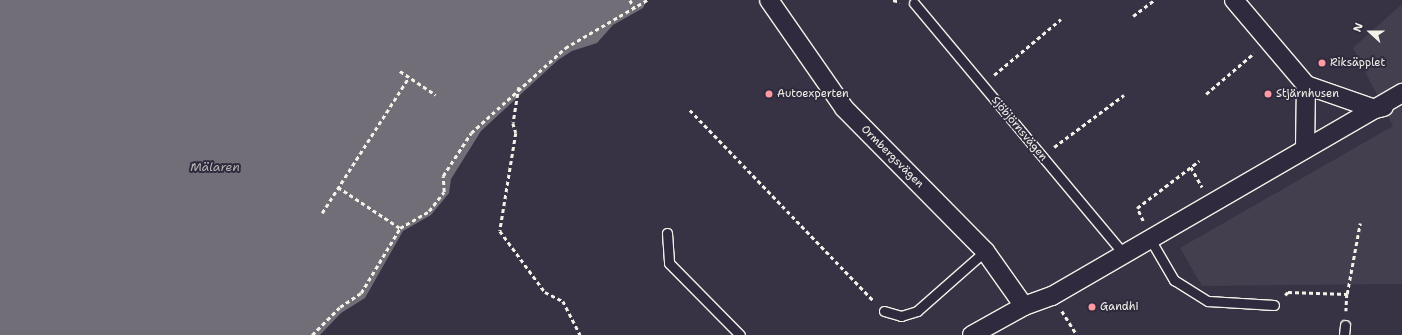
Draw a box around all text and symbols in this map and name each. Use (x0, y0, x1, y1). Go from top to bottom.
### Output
north arrow (1350, 12, 1390, 52)
text: N (1350, 21, 1367, 34)
place label: Riksäpplet (1330, 56, 1385, 70)
marker: Riksäpplet (1317, 58, 1327, 68)
place label: Autoexperten (777, 87, 849, 101)
place label: Stjärnhusen (1276, 87, 1339, 101)
marker: Autoexperten (764, 89, 774, 99)
marker: Stjärnhusen (1263, 89, 1273, 99)
street label: Sjöbjörnsvägen (988, 94, 1050, 164)
street label: Ormbergsvägen (858, 123, 926, 191)
water label: Mälaren (190, 161, 240, 175)
place label: Gandhi (1100, 300, 1139, 314)
marker: Gandhi (1087, 302, 1097, 312)

